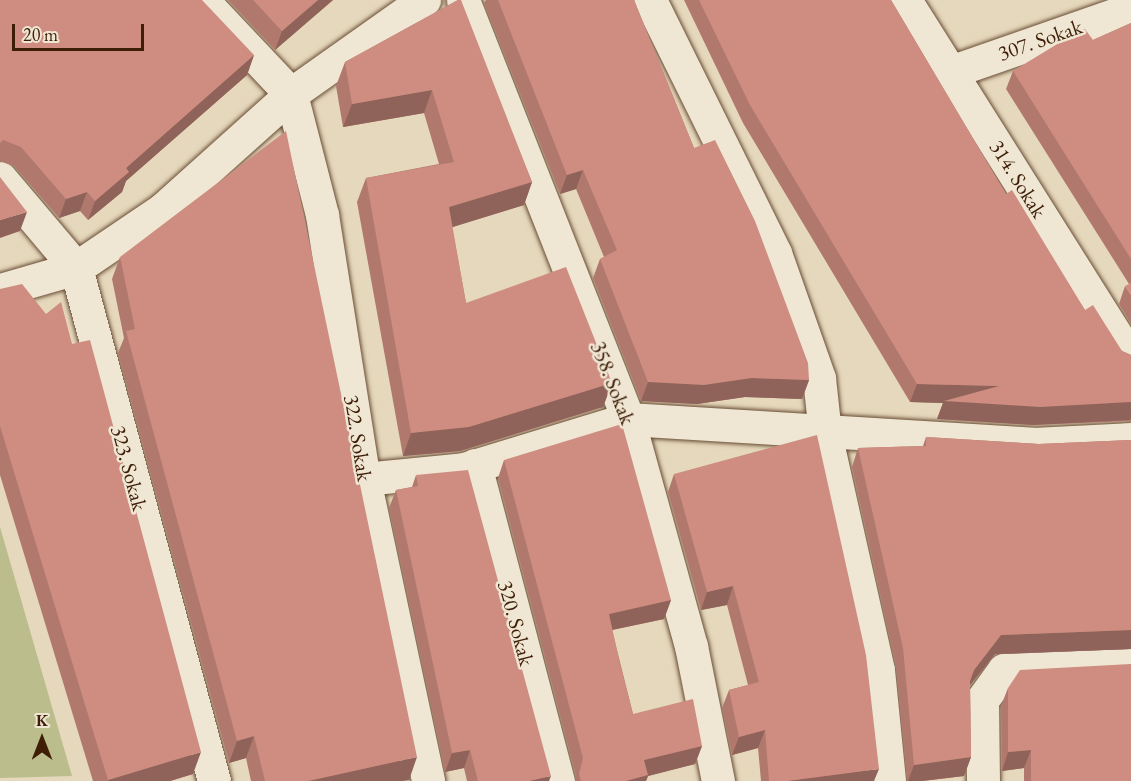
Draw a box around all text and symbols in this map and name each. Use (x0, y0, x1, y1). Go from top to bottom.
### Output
scale bar (15, 12, 147, 50)
street label: 307. Sokak (995, 14, 1085, 66)
text: 20 m (23, 23, 58, 46)
street label: 314. Sokak (984, 135, 1052, 223)
street label: 358. Sokak (586, 338, 640, 428)
street label: 322. Sokak (339, 393, 377, 483)
street label: 323. Sokak (106, 423, 152, 513)
street label: 320. Sokak (493, 578, 539, 668)
north arrow (12, 709, 72, 769)
text: K (36, 710, 48, 731)

